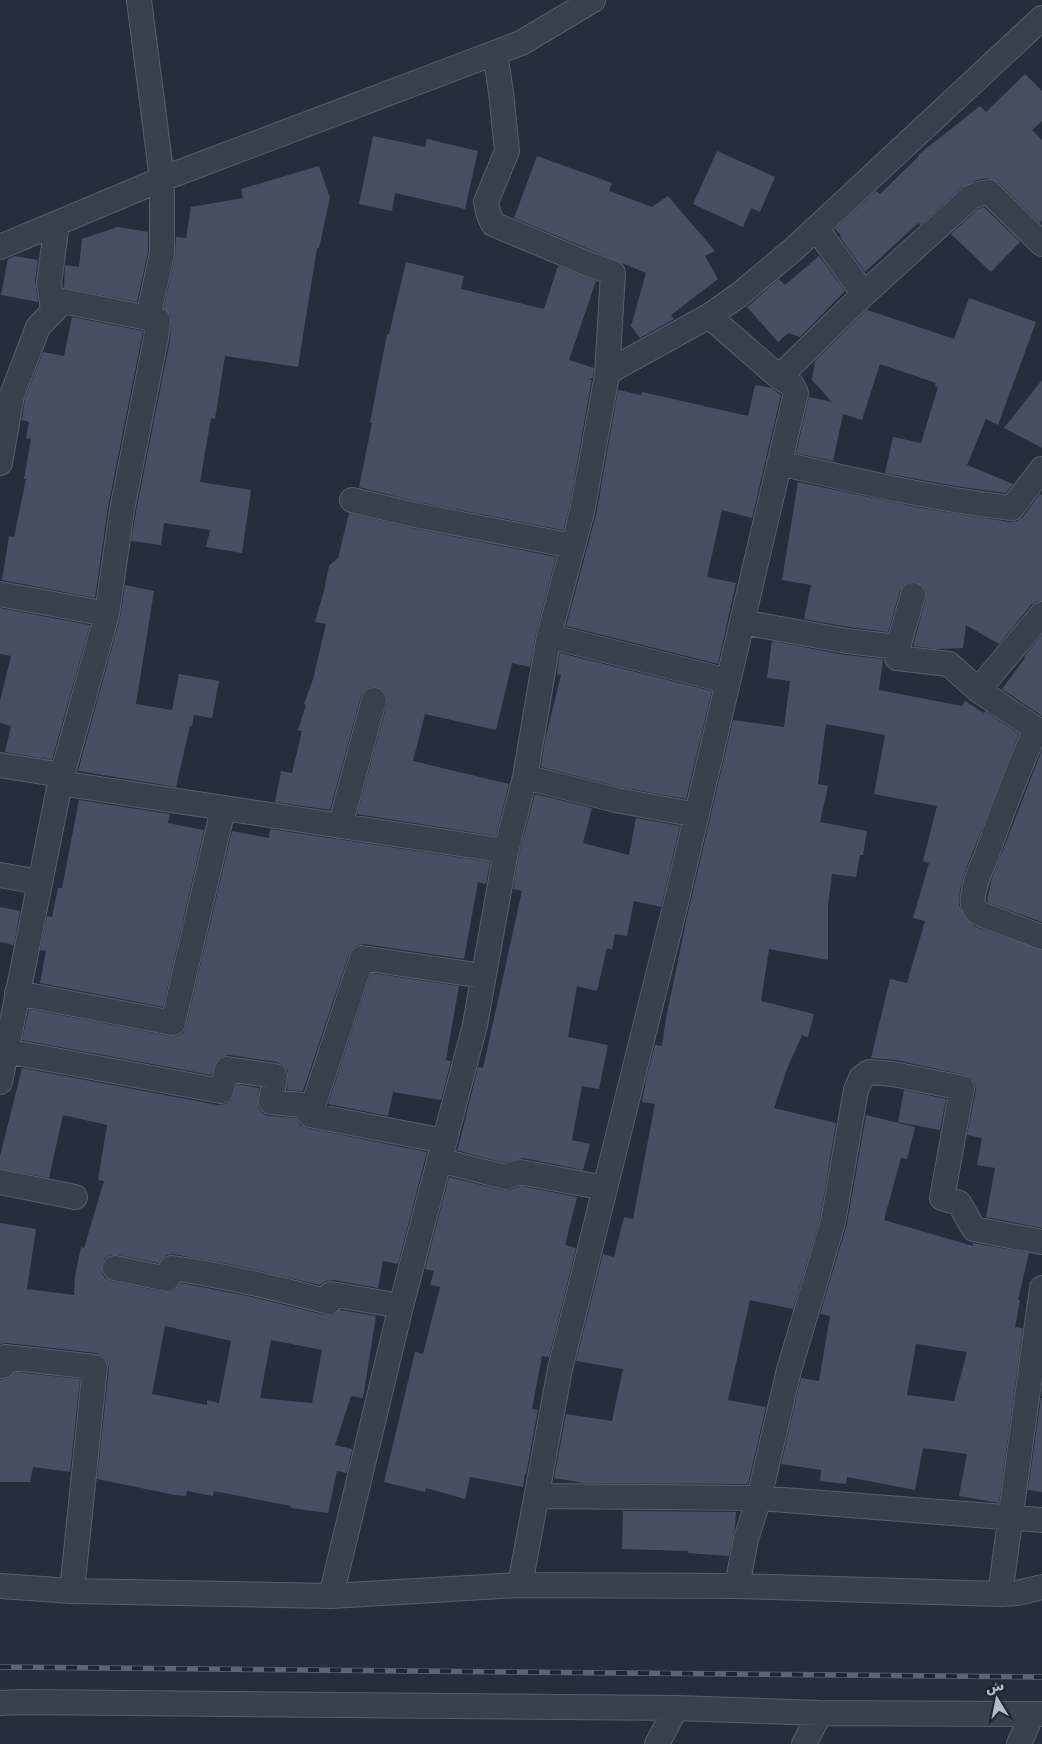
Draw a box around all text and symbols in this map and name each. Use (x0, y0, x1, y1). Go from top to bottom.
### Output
north arrow (972, 1674, 1022, 1724)
text: ش (984, 1677, 1006, 1696)

